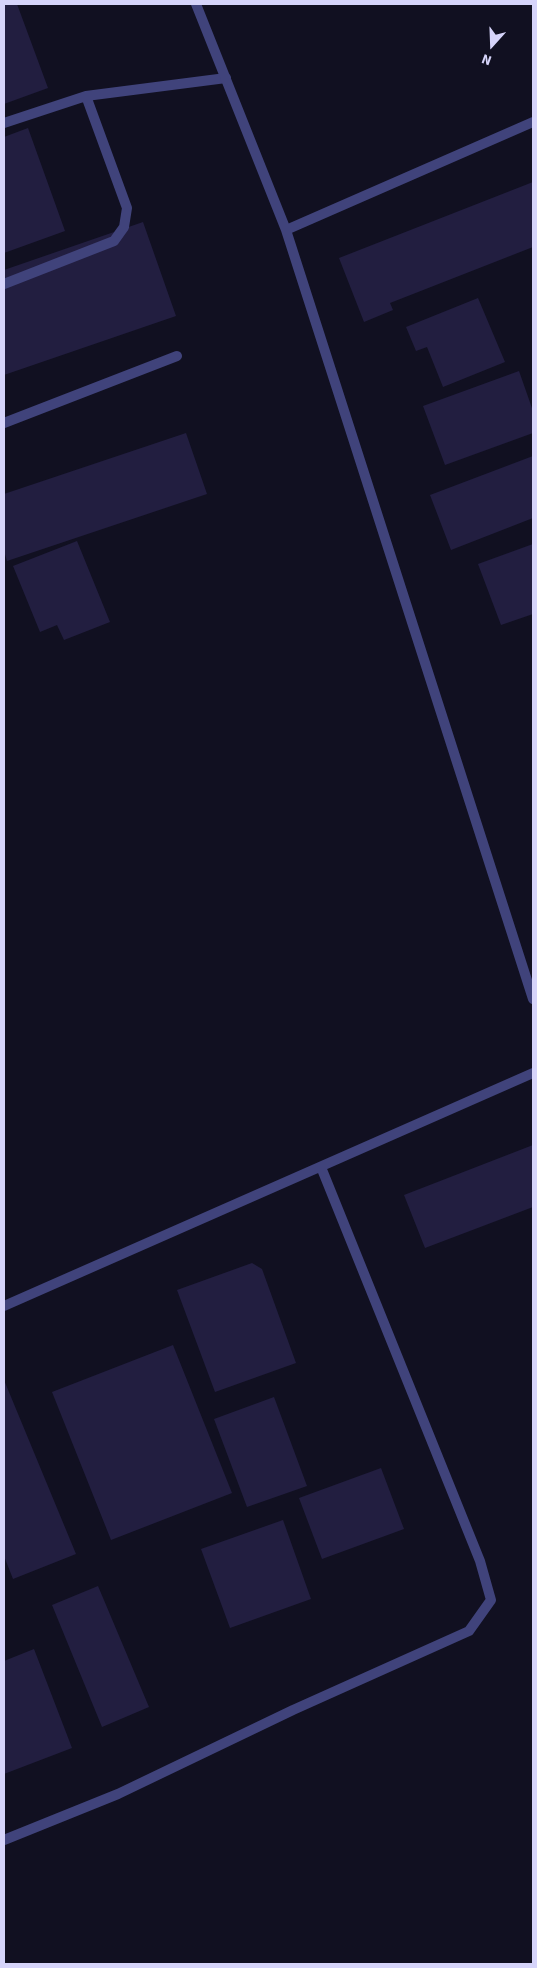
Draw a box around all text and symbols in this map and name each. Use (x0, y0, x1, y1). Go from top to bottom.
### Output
north arrow (467, 20, 517, 70)
text: N (479, 48, 495, 70)

